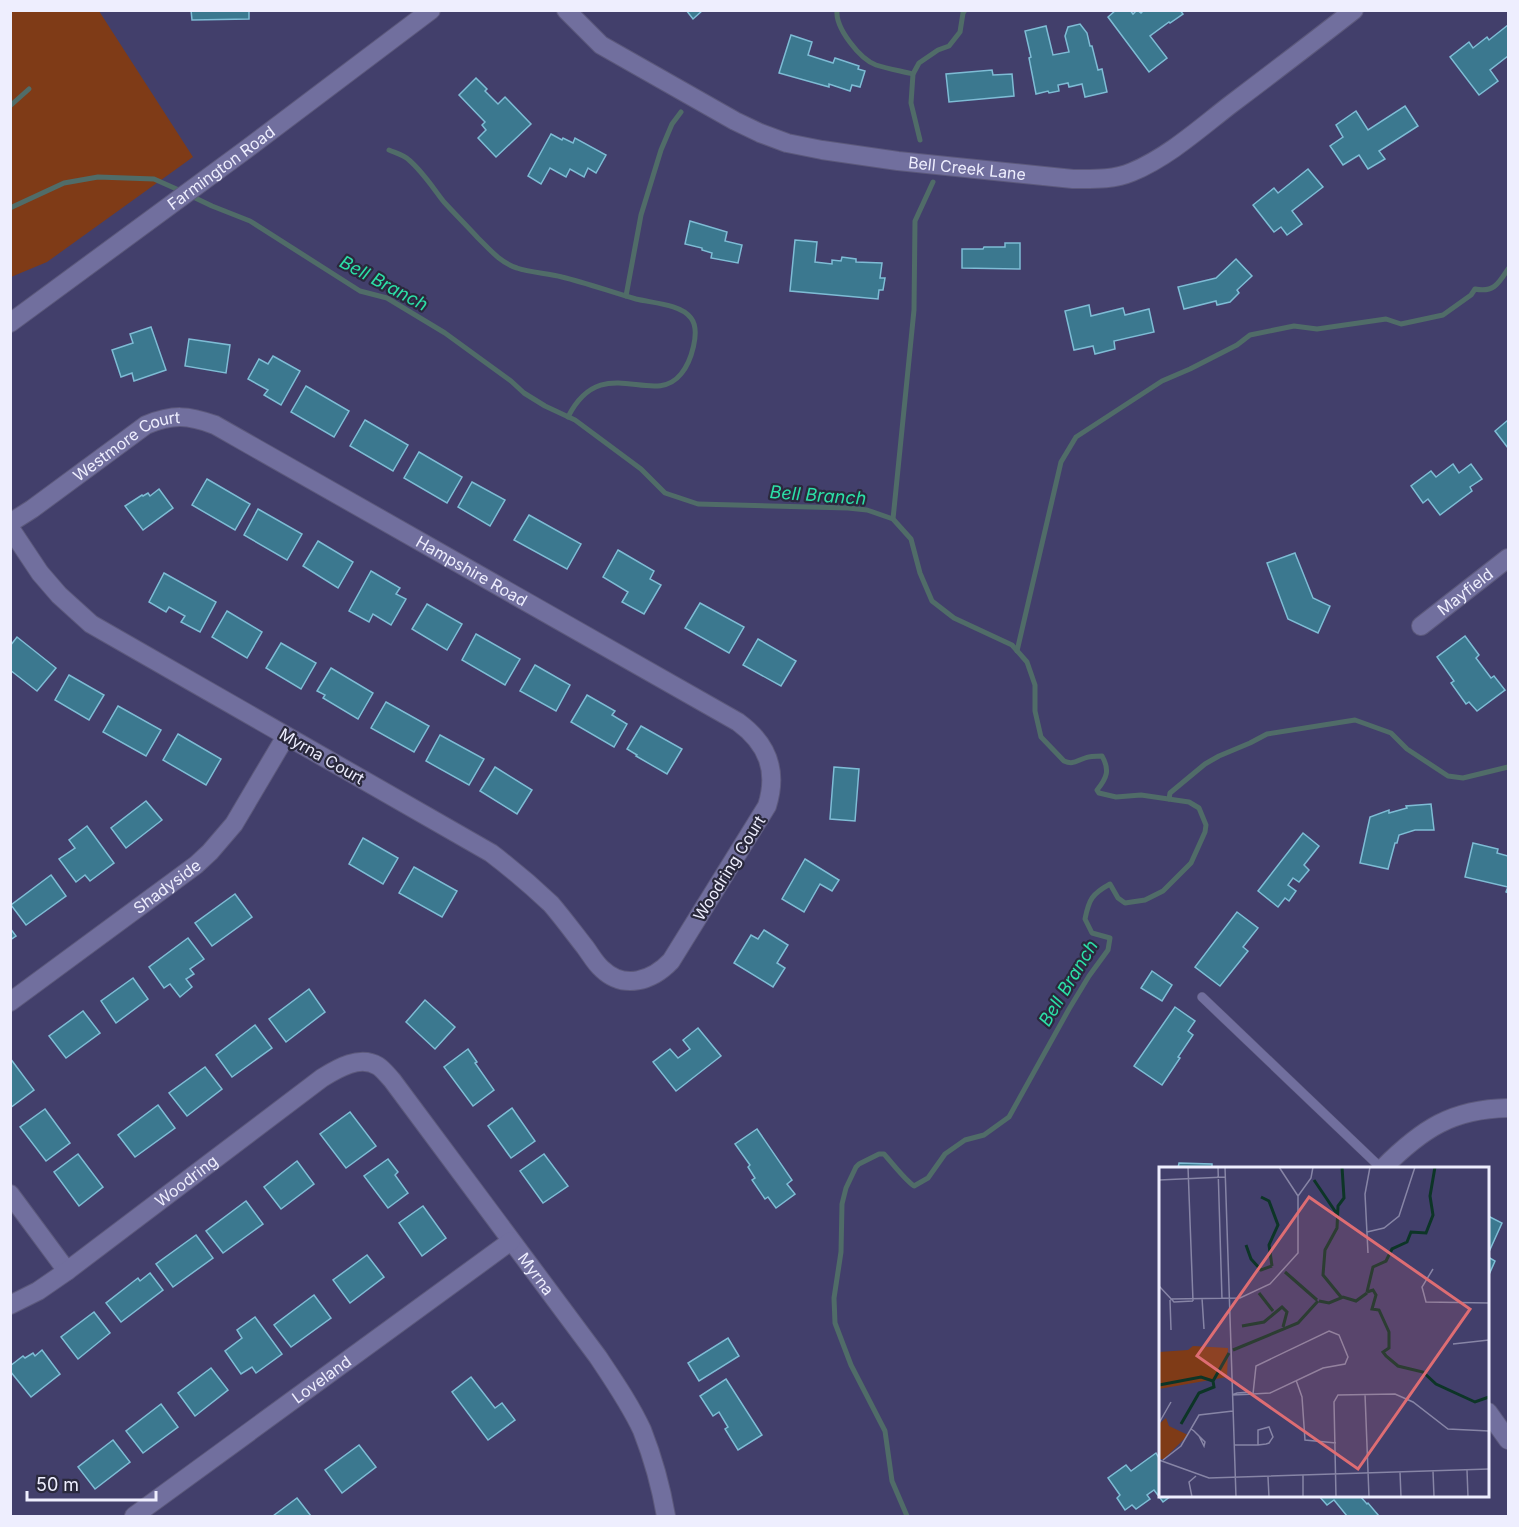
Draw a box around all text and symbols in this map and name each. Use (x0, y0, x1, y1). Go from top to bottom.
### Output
street label: Farmington Road (163, 121, 279, 214)
street label: Bell Creek Lane (907, 152, 1027, 184)
water label: Bell Branch (336, 251, 432, 315)
street label: Westmore Court (69, 407, 180, 485)
water label: Bell Branch (769, 481, 867, 509)
street label: Hampshire Road (413, 531, 531, 610)
street label: Mayfield (1433, 564, 1497, 619)
street label: Myrna Court (276, 724, 368, 788)
street label: Woodring Court (689, 812, 769, 924)
street label: Shadyside (129, 855, 205, 918)
water label: Bell Branch (1034, 936, 1102, 1030)
street label: Woodring (151, 1151, 221, 1211)
inset map (1159, 1167, 1489, 1497)
street label: Myrna (514, 1248, 559, 1299)
street label: Loveland (288, 1351, 355, 1408)
scale bar (27, 1464, 156, 1502)
text: 50 m (36, 1474, 79, 1495)

